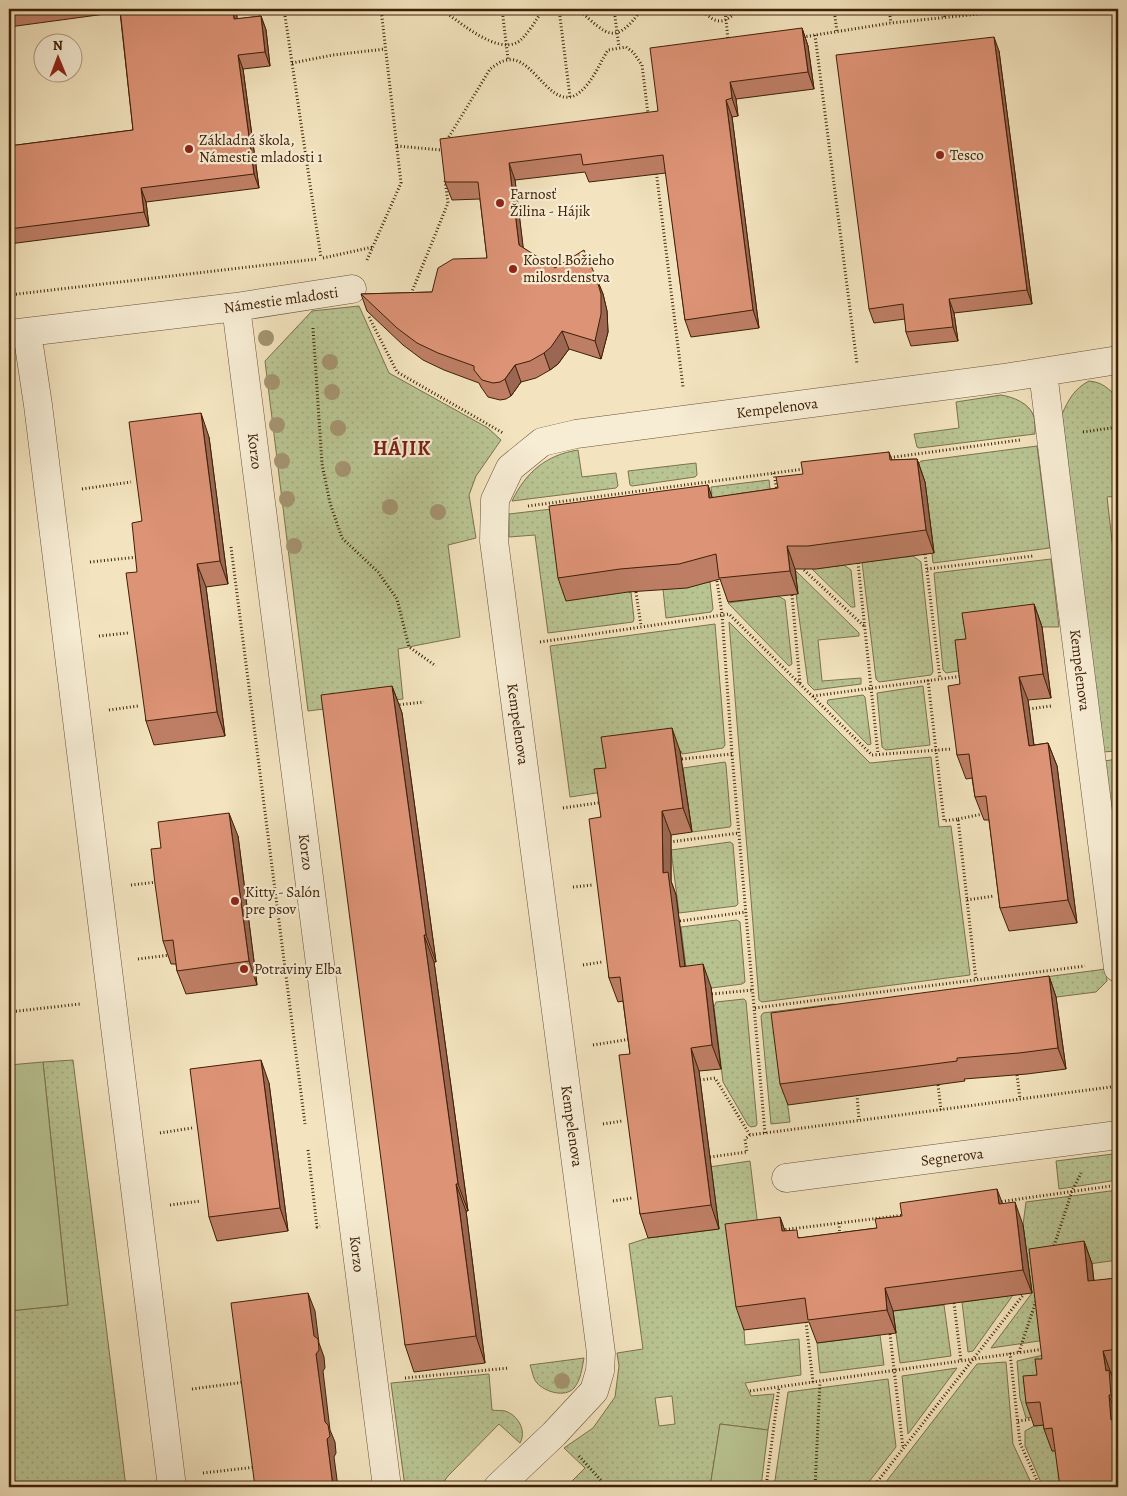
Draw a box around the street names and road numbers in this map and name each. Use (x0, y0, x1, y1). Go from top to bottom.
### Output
street label: Námestie mladosti (222, 282, 340, 318)
street label: Kempelenova (735, 393, 819, 423)
street label: Korzo (243, 432, 267, 470)
street label: Kempelenova (1065, 628, 1095, 712)
street label: Kempelenova (502, 682, 534, 766)
street label: Korzo (294, 833, 318, 871)
street label: Kempelenova (556, 1084, 588, 1168)
street label: Segnerova (920, 1143, 984, 1171)
street label: Korzo (345, 1235, 369, 1273)

